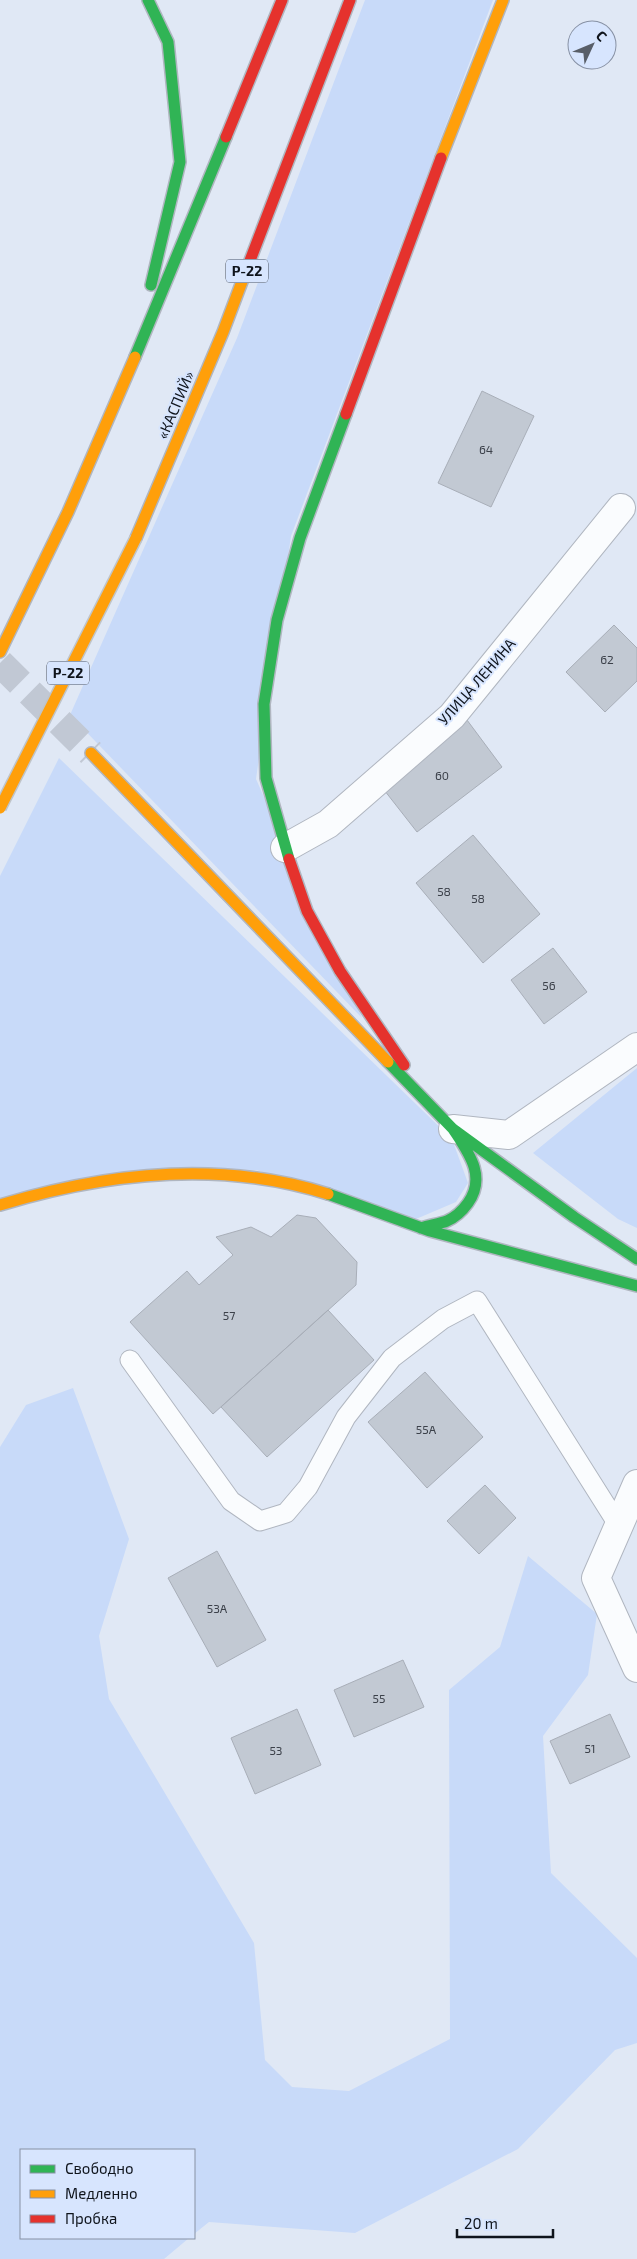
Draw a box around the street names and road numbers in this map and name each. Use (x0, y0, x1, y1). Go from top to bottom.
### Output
road number: Р-22 (226, 260, 268, 282)
street label: «КАСПИЙ» (153, 368, 197, 441)
street label: УЛИЦА ЛЕНИНА (434, 634, 519, 728)
road number: Р-22 (47, 661, 89, 684)

